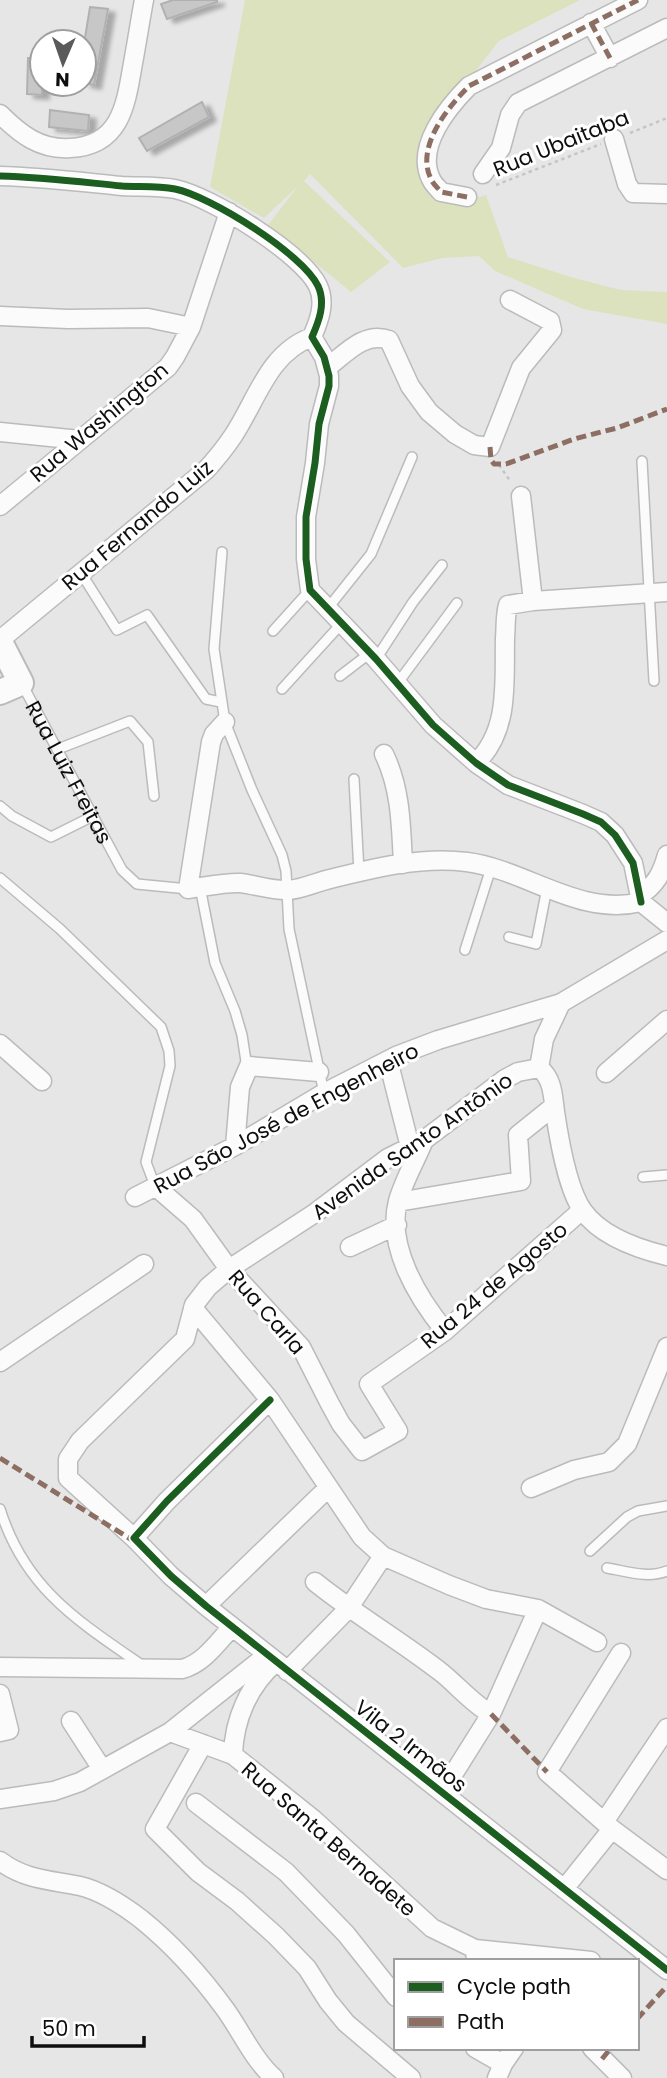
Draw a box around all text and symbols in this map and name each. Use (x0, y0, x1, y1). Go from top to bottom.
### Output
north arrow (28, 28, 98, 98)
text: N (55, 66, 70, 93)
street label: Rua Ubaitaba (489, 103, 633, 183)
street label: Rua Washington (24, 355, 174, 489)
street label: Rua Fernando Luiz (55, 453, 219, 597)
street label: Rua Luiz Freitas (19, 695, 120, 849)
street label: Rua São José de Engenheiro (148, 1036, 424, 1200)
street label: Avenida Santo Antônio (306, 1066, 518, 1226)
street label: Rua 24 de Agosto (414, 1215, 574, 1355)
street label: Rua Carla (222, 1263, 312, 1361)
street label: Vila 2 Irmãos (349, 1693, 473, 1799)
street label: Rua Santa Bernadete (235, 1755, 423, 1923)
legend (394, 1959, 639, 2050)
text: Cycle path (457, 1972, 571, 2001)
scale bar (32, 2004, 144, 2048)
text: Path (457, 2007, 504, 2036)
text: 50 m (42, 2014, 96, 2043)

